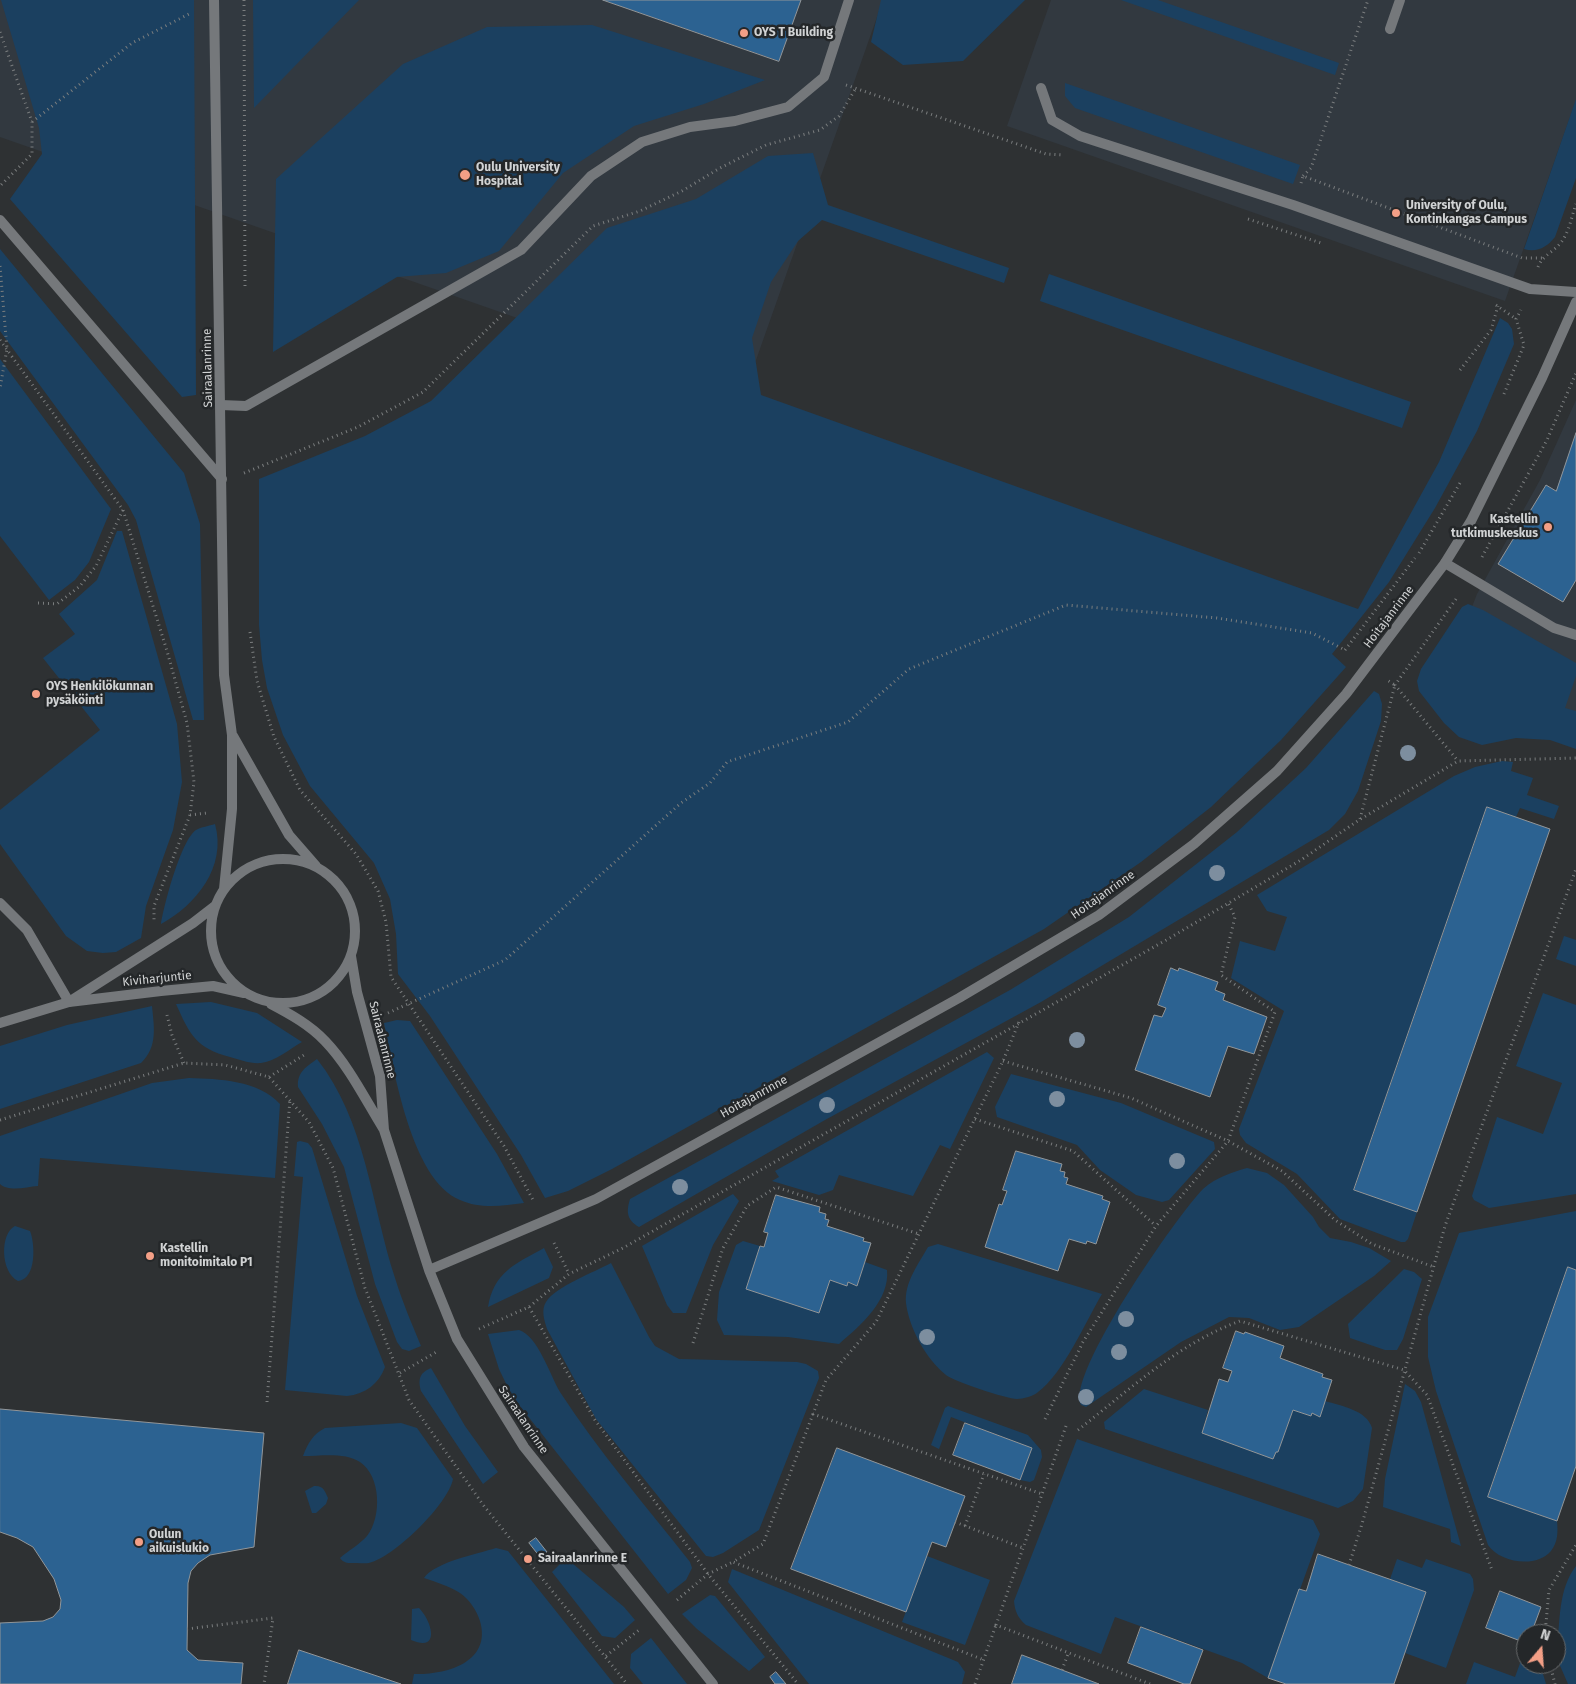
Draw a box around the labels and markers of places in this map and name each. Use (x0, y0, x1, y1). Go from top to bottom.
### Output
place label: OYS T Building (754, 26, 833, 40)
marker: OYS T Building (738, 27, 750, 39)
place label: Oulu University Hospital (476, 161, 560, 189)
marker: Oulu University Hospital (458, 168, 472, 182)
place label: University of Oulu, Kontinkangas Campus (1406, 199, 1527, 227)
marker: University of Oulu, Kontinkangas Campus (1390, 207, 1402, 219)
place label: Kastellin tutkimuskeskus (1451, 513, 1538, 541)
marker: Kastellin tutkimuskeskus (1542, 521, 1554, 533)
place label: OYS Henkilökunnan pysäköinti (46, 680, 153, 708)
marker: OYS Henkilökunnan pysäköinti (30, 688, 42, 700)
place label: Kastellin monitoimitalo P1 (160, 1242, 253, 1270)
marker: Kastellin monitoimitalo P1 (144, 1250, 156, 1262)
place label: Oulun aikuislukio (149, 1528, 209, 1556)
marker: Oulun aikuislukio (133, 1536, 145, 1548)
place label: Sairaalanrinne E (538, 1552, 627, 1566)
marker: Sairaalanrinne E (522, 1553, 534, 1565)

